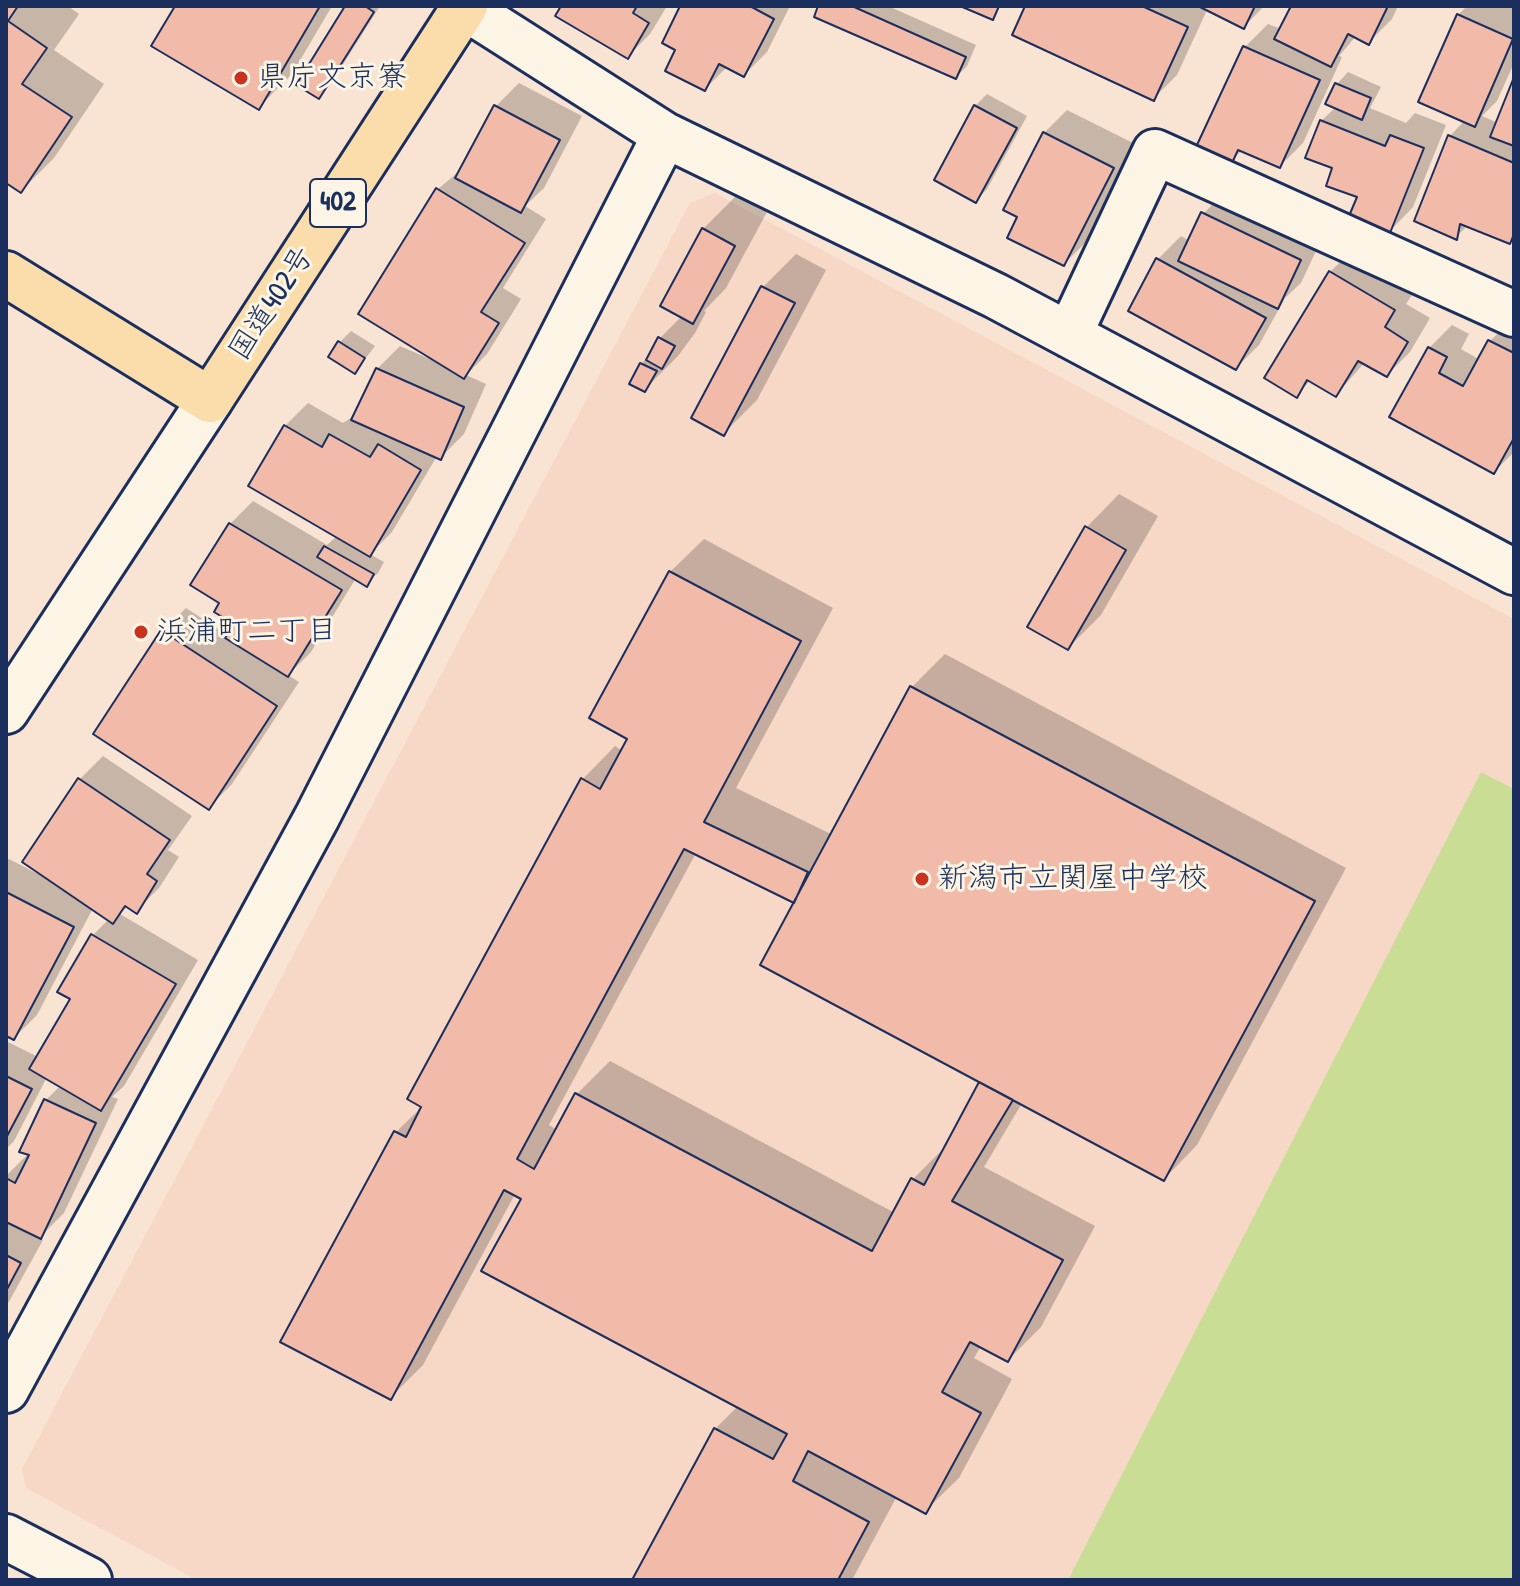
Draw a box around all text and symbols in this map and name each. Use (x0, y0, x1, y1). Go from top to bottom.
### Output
place label: 県庁文京寮 (257, 60, 407, 96)
marker: 県庁文京寮 (232, 69, 250, 87)
road number: 402 (310, 179, 366, 227)
street label: 国道402号 (222, 240, 322, 368)
place label: 浜浦町二丁目 (157, 614, 337, 650)
marker: 浜浦町二丁目 (132, 623, 150, 641)
place label: 新潟市立関屋中学校 (938, 861, 1208, 897)
marker: 新潟市立関屋中学校 (913, 870, 931, 888)

